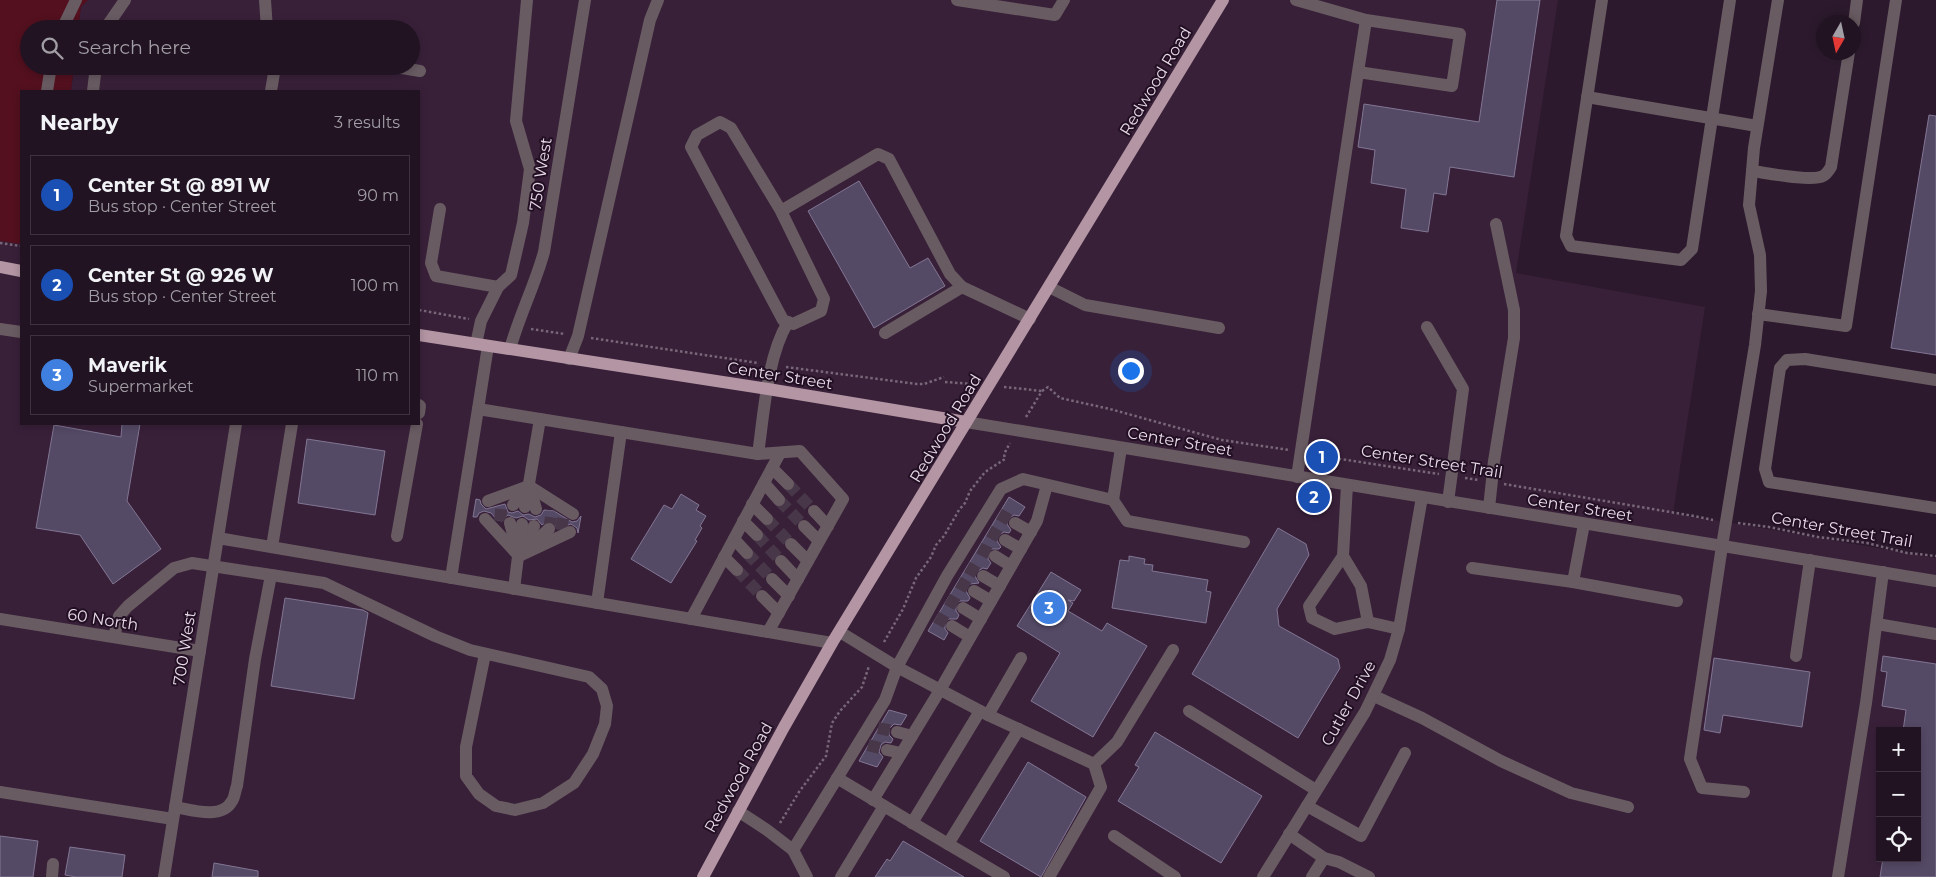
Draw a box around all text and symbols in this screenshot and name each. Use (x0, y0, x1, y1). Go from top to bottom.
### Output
north arrow (1816, 15, 1861, 60)
search box (20, 20, 420, 75)
street label: Redwood Road (1116, 24, 1195, 139)
icon: search (38, 34, 66, 62)
text: Search here (78, 36, 191, 59)
text: Nearby (40, 110, 119, 135)
text: 3 results (334, 113, 400, 132)
street label: 750 West (525, 136, 556, 212)
text: Center St @ 891 W (88, 174, 270, 197)
text: 1 (54, 186, 60, 205)
text: 90 m (357, 186, 399, 205)
text: Bus stop · Center Street (88, 197, 276, 216)
text: Center St @ 926 W (88, 264, 274, 287)
text: 2 (52, 276, 62, 295)
text: 100 m (351, 276, 399, 295)
text: Bus stop · Center Street (88, 287, 276, 306)
text: Maverik (88, 354, 167, 377)
street label: Center Street (726, 358, 834, 393)
your location (1118, 358, 1144, 384)
text: 3 (52, 366, 62, 385)
text: 110 m (356, 366, 399, 385)
street label: Redwood Road (906, 371, 985, 486)
text: Supermarket (88, 377, 194, 396)
street label: Center Street (1126, 423, 1234, 460)
pin: 1 (1306, 438, 1338, 476)
street label: Center Street Trail (1360, 441, 1504, 482)
pin: 2 (1298, 478, 1330, 516)
street label: Center Street (1526, 490, 1634, 525)
street label: Center Street Trail (1770, 508, 1914, 551)
pin: 3 (1033, 589, 1065, 627)
street label: 60 North (66, 605, 140, 634)
street label: 700 West (169, 609, 200, 687)
street label: Cutler Drive (1317, 657, 1380, 749)
street label: Redwood Road (700, 719, 777, 836)
map controls (1876, 727, 1921, 862)
button: + (1876, 727, 1921, 772)
button: − (1876, 772, 1921, 817)
button: locate (1876, 817, 1921, 862)

